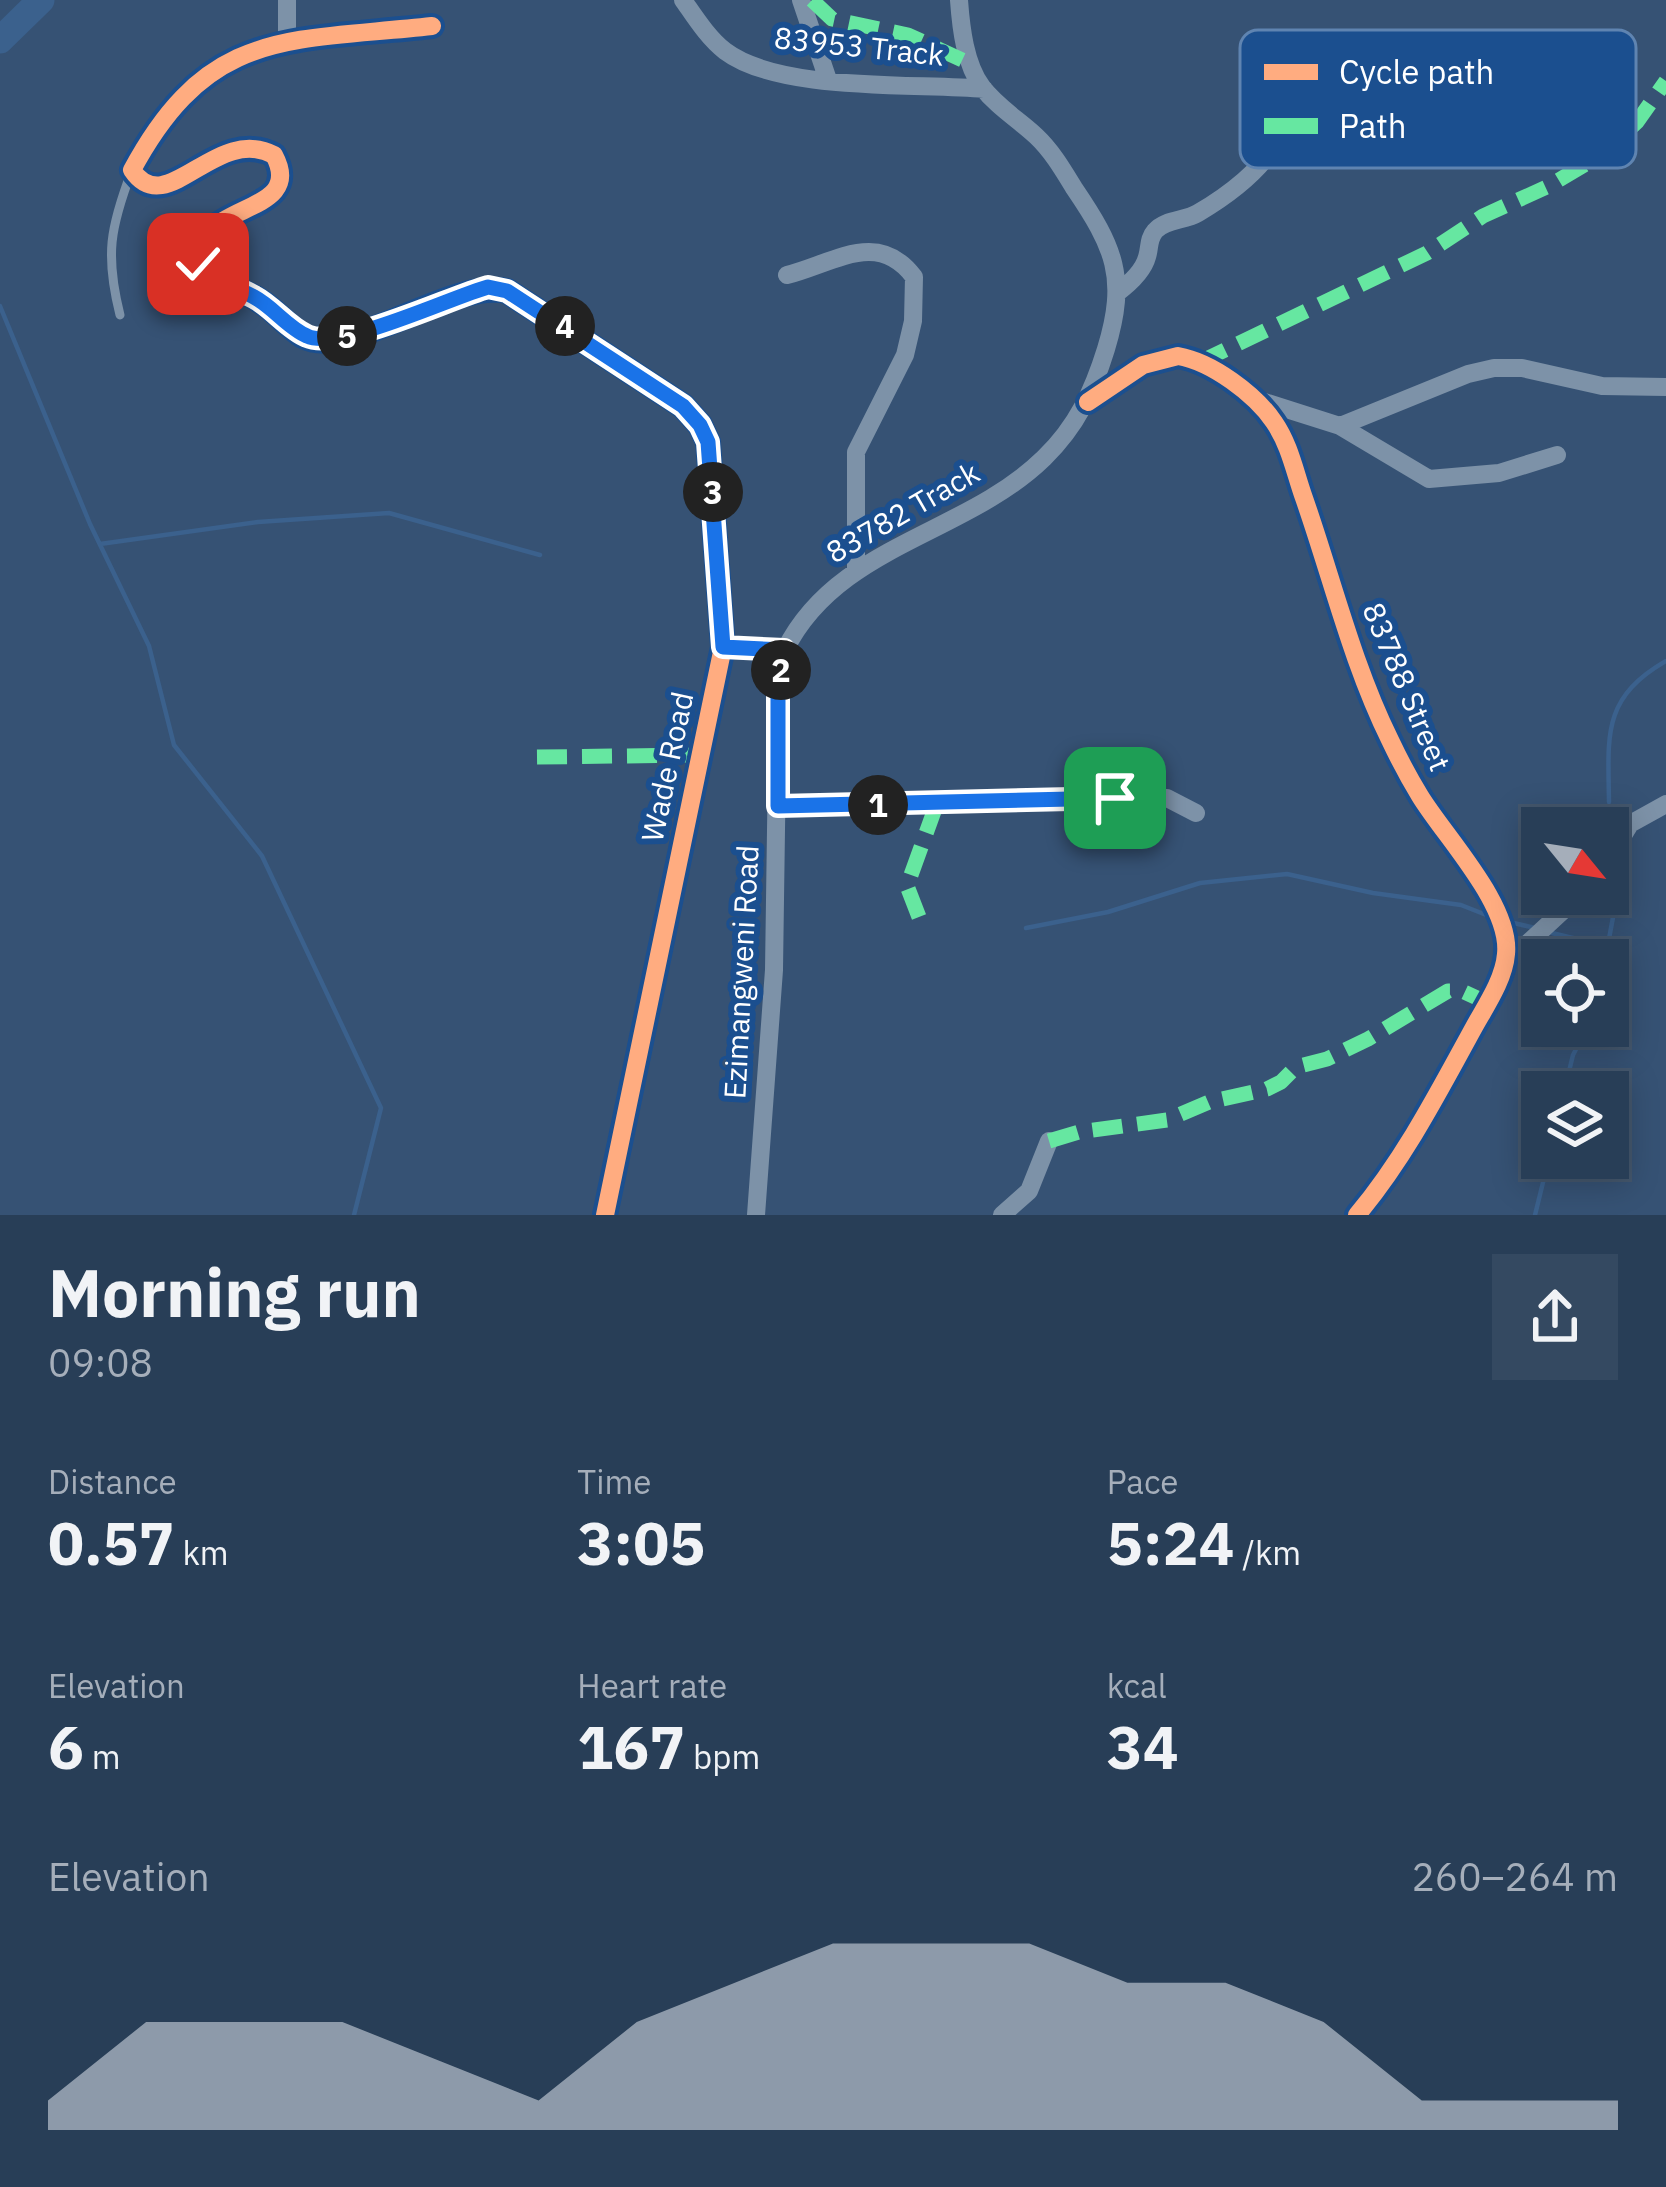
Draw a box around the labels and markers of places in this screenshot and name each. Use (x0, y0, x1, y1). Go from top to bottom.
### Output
pin (147, 213, 249, 315)
pin: 4 (535, 296, 595, 356)
pin: 5 (317, 306, 377, 366)
pin: 3 (683, 462, 743, 522)
pin: 2 (751, 640, 811, 700)
pin (1064, 747, 1166, 849)
pin: 1 (848, 775, 908, 835)

